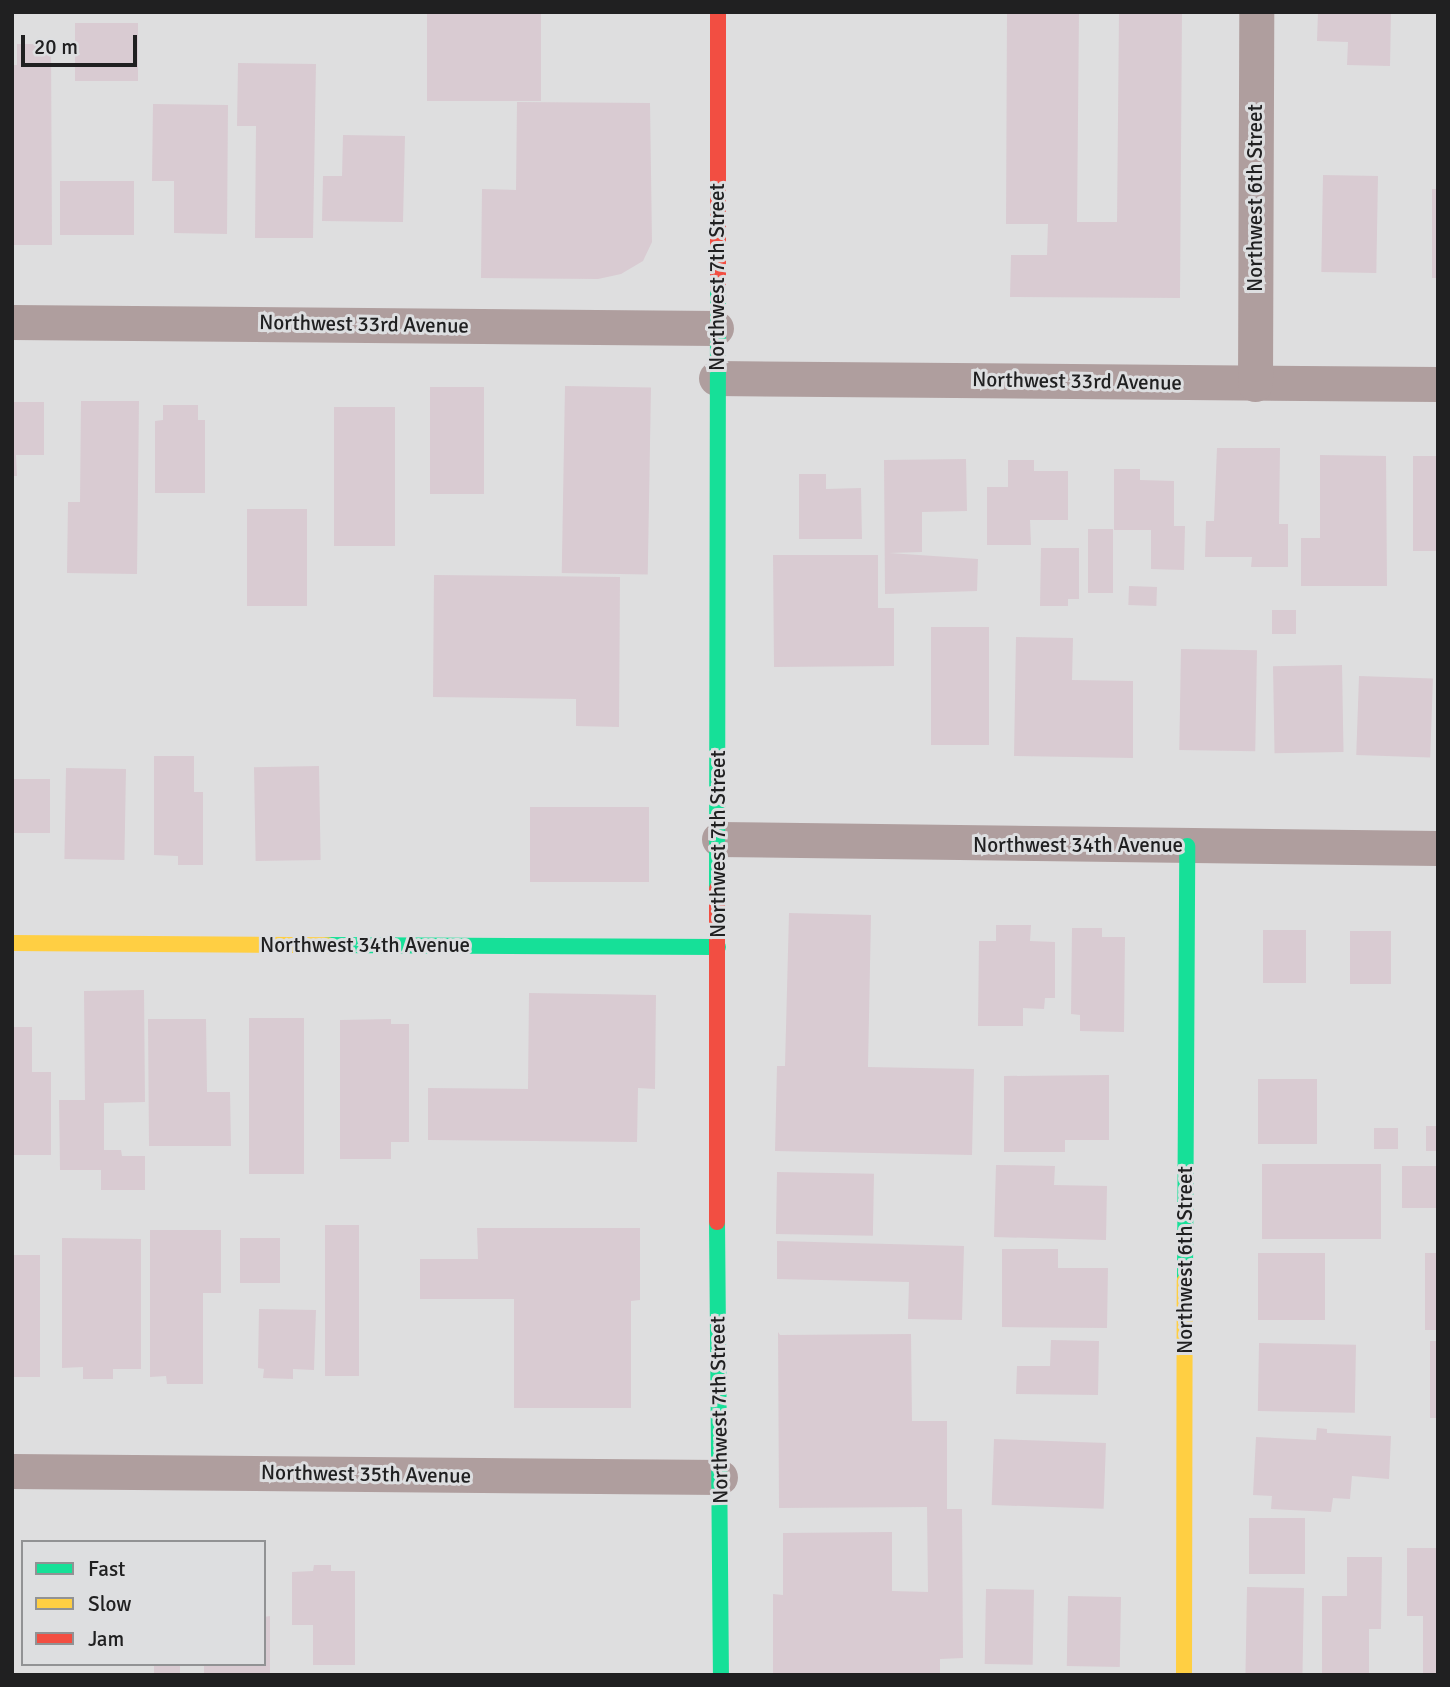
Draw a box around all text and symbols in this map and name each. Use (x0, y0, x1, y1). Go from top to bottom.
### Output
scale bar (24, 21, 140, 65)
text: 20 m (34, 34, 78, 60)
street label: Northwest 6th Street (1242, 104, 1268, 292)
street label: Northwest 7th Street (704, 183, 730, 371)
street label: Northwest 33rd Avenue (259, 310, 469, 338)
street label: Northwest 33rd Avenue (972, 367, 1182, 395)
street label: Northwest 7th Street (705, 750, 731, 938)
street label: Northwest 34th Avenue (973, 832, 1183, 858)
street label: Northwest 34th Avenue (260, 932, 470, 958)
street label: Northwest 6th Street (1172, 1166, 1198, 1354)
street label: Northwest 7th Street (705, 1316, 733, 1504)
street label: Northwest 35th Avenue (261, 1460, 471, 1488)
legend (21, 1540, 266, 1666)
text: Fast (88, 1556, 125, 1582)
text: Slow (88, 1591, 132, 1617)
text: Jam (88, 1626, 124, 1652)

